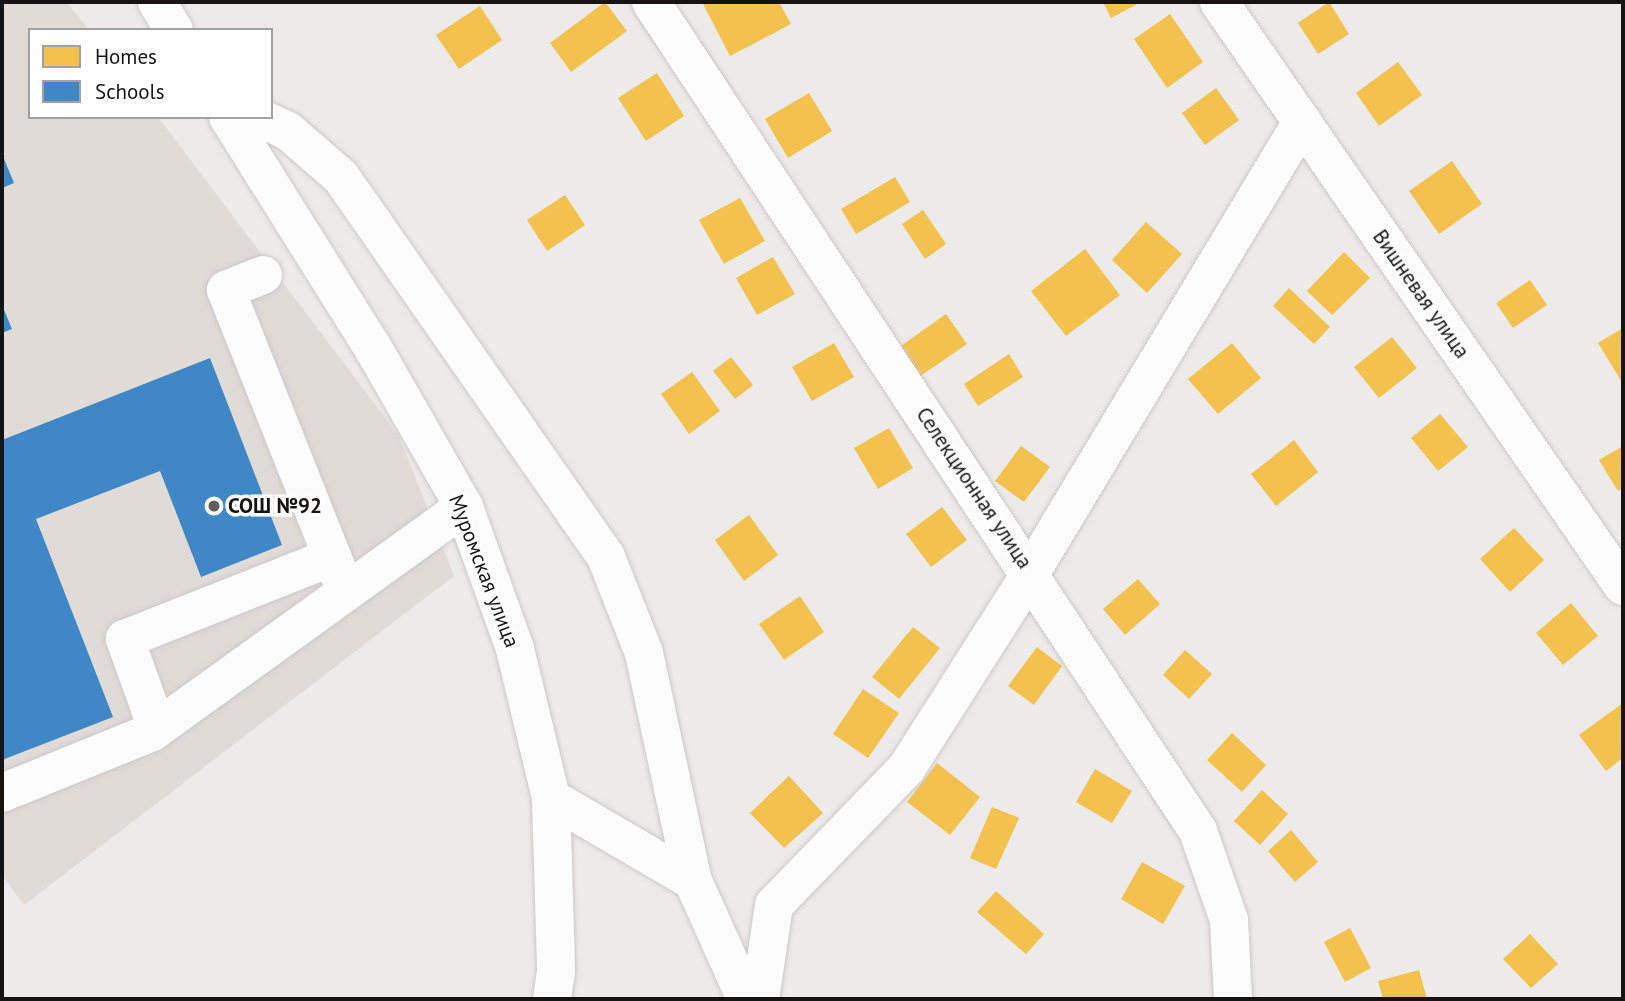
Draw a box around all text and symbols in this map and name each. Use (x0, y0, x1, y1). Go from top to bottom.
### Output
legend (28, 28, 273, 119)
text: Homes (95, 43, 157, 70)
text: Schools (95, 78, 165, 105)
street label: Вишневая улица (1367, 225, 1475, 363)
street label: Селекционная улица (911, 403, 1037, 573)
street label: Муромская улица (443, 491, 525, 651)
place label: СОШ №92 (228, 493, 322, 519)
marker: СОШ №92 (206, 498, 222, 514)

